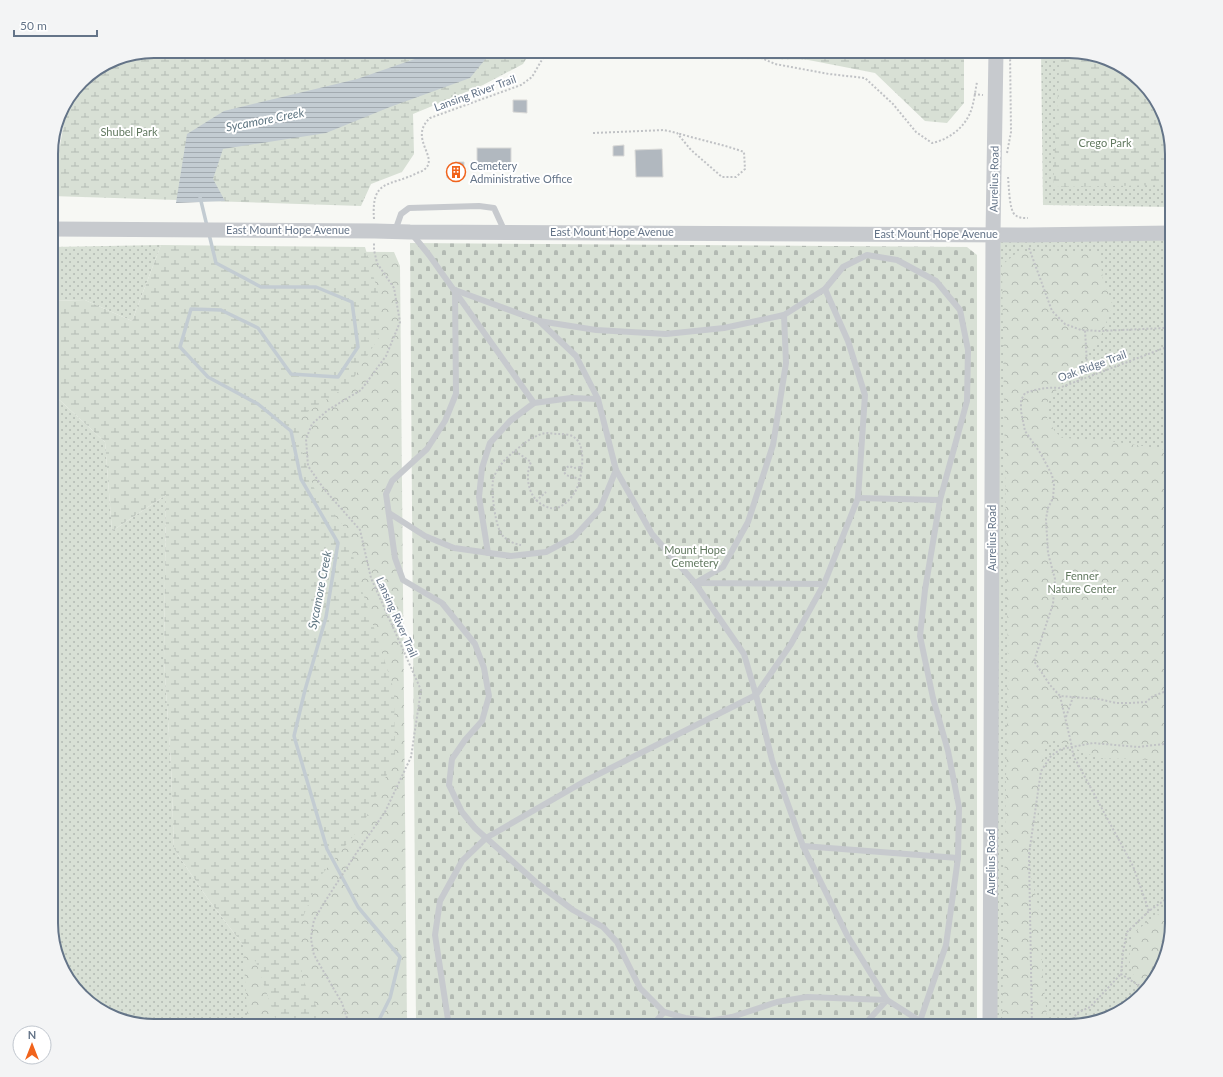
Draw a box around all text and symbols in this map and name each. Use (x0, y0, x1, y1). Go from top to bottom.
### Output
scale bar (14, 12, 97, 38)
text: 50 m (20, 18, 47, 33)
street label: Lansing River Trail (432, 72, 518, 113)
water label: Sycamore Creek (224, 105, 306, 134)
park label: Shubel Park (100, 125, 158, 138)
park label: Crego Park (1078, 136, 1132, 149)
street label: Aurelius Road (986, 146, 1001, 212)
place label: Cemetery Administrative Office (470, 159, 573, 185)
building icon: Cemetery Administrative Office (445, 161, 467, 183)
street label: East Mount Hope Avenue (226, 223, 350, 236)
street label: East Mount Hope Avenue (550, 225, 674, 238)
street label: East Mount Hope Avenue (874, 227, 998, 240)
street label: Oak Ridge Trail (1056, 347, 1128, 384)
street label: Aurelius Road (985, 505, 998, 571)
park label: Mount Hope Cemetery (664, 543, 726, 569)
water label: Sycamore Creek (305, 549, 335, 630)
park label: Fenner Nature Center (1048, 569, 1116, 595)
street label: Lansing River Trail (374, 575, 421, 659)
street label: Aurelius Road (984, 829, 997, 895)
north arrow (12, 1025, 52, 1065)
text: N (28, 1028, 36, 1041)

